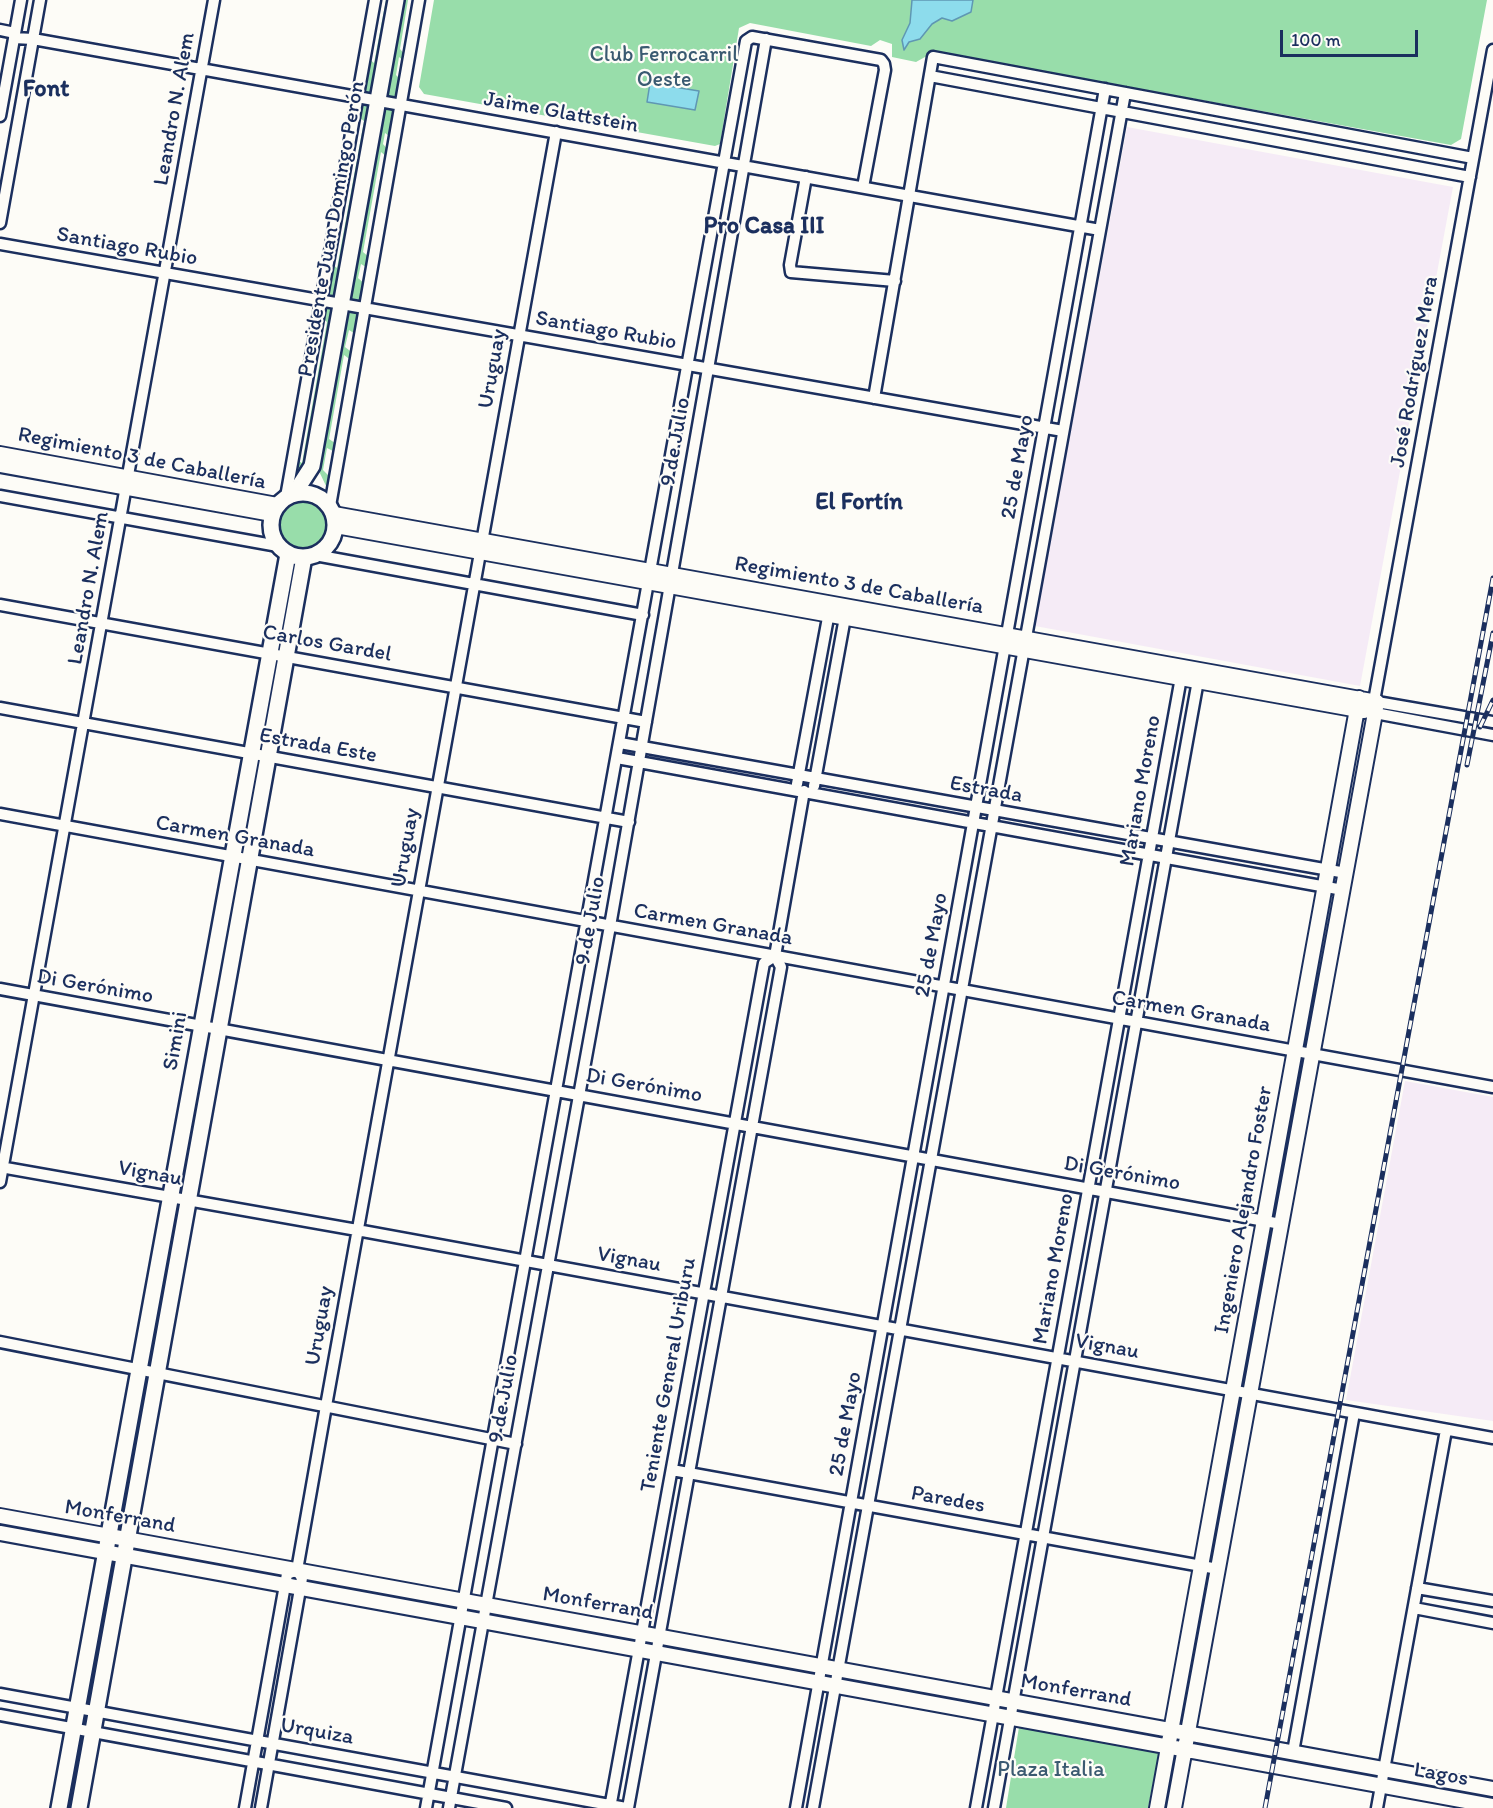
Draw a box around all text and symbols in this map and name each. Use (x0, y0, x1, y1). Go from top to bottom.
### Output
scale bar (1283, 18, 1421, 56)
text: 100 m (1291, 29, 1341, 51)
street label: Leandro N. Alem (149, 30, 201, 188)
park label: Club Ferrocarril Oeste (590, 42, 738, 94)
district label: Font (23, 76, 69, 104)
street label: Presidente Juan Domingo Perón (293, 79, 371, 379)
street label: Jaime Glattstein (482, 86, 640, 140)
district label: Pro Casa III (704, 213, 824, 241)
street label: Santiago Rubio (54, 222, 200, 272)
street label: José Rodríguez Mera (1385, 274, 1445, 470)
street label: Santiago Rubio (533, 306, 679, 356)
street label: Uruguay (473, 327, 513, 411)
street label: 9 de Julio (655, 396, 697, 488)
street label: 25 de Mayo (996, 413, 1040, 521)
street label: Regimiento 3 de Caballería (16, 422, 268, 496)
district label: El Fortín (815, 489, 903, 517)
street label: Leandro N. Alem (63, 509, 115, 667)
street label: Regimiento 3 de Caballería (732, 551, 986, 621)
street label: Carlos Gardel (260, 620, 394, 668)
street label: Mariano Moreno (1115, 713, 1167, 869)
street label: Estrada Este (257, 723, 379, 769)
street label: Estrada (948, 771, 1024, 809)
street label: Uruguay (386, 806, 426, 890)
street label: Carmen Granada (153, 810, 317, 864)
street label: 9 de Julio (570, 875, 612, 967)
street label: 25 de Mayo (910, 891, 954, 999)
street label: Carmen Granada (631, 898, 795, 952)
street label: Di Gerónimo (35, 964, 155, 1010)
street label: Carmen Granada (1109, 985, 1273, 1039)
street label: Simini (158, 1009, 194, 1073)
street label: Di Gerónimo (584, 1063, 704, 1109)
street label: Ingeniero Alejandro Foster (1209, 1084, 1279, 1336)
street label: Di Gerónimo (1062, 1151, 1182, 1197)
street label: Vignau (116, 1155, 184, 1193)
street label: Mariano Moreno (1028, 1191, 1080, 1347)
street label: Vignau (595, 1241, 663, 1279)
street label: Teniente General Uriburu (635, 1256, 703, 1494)
street label: Uruguay (300, 1284, 340, 1368)
street label: Vignau (1073, 1328, 1141, 1366)
street label: 9 de Julio (483, 1353, 525, 1445)
street label: 25 de Mayo (824, 1370, 868, 1478)
street label: Paredes (909, 1481, 987, 1519)
street label: Monferrand (62, 1494, 178, 1540)
street label: Monferrand (540, 1581, 656, 1627)
street label: Monferrand (1018, 1668, 1134, 1714)
street label: Urquiza (278, 1713, 356, 1751)
park label: Plaza Italia (997, 1757, 1105, 1783)
street label: Lagos (1412, 1757, 1470, 1793)

